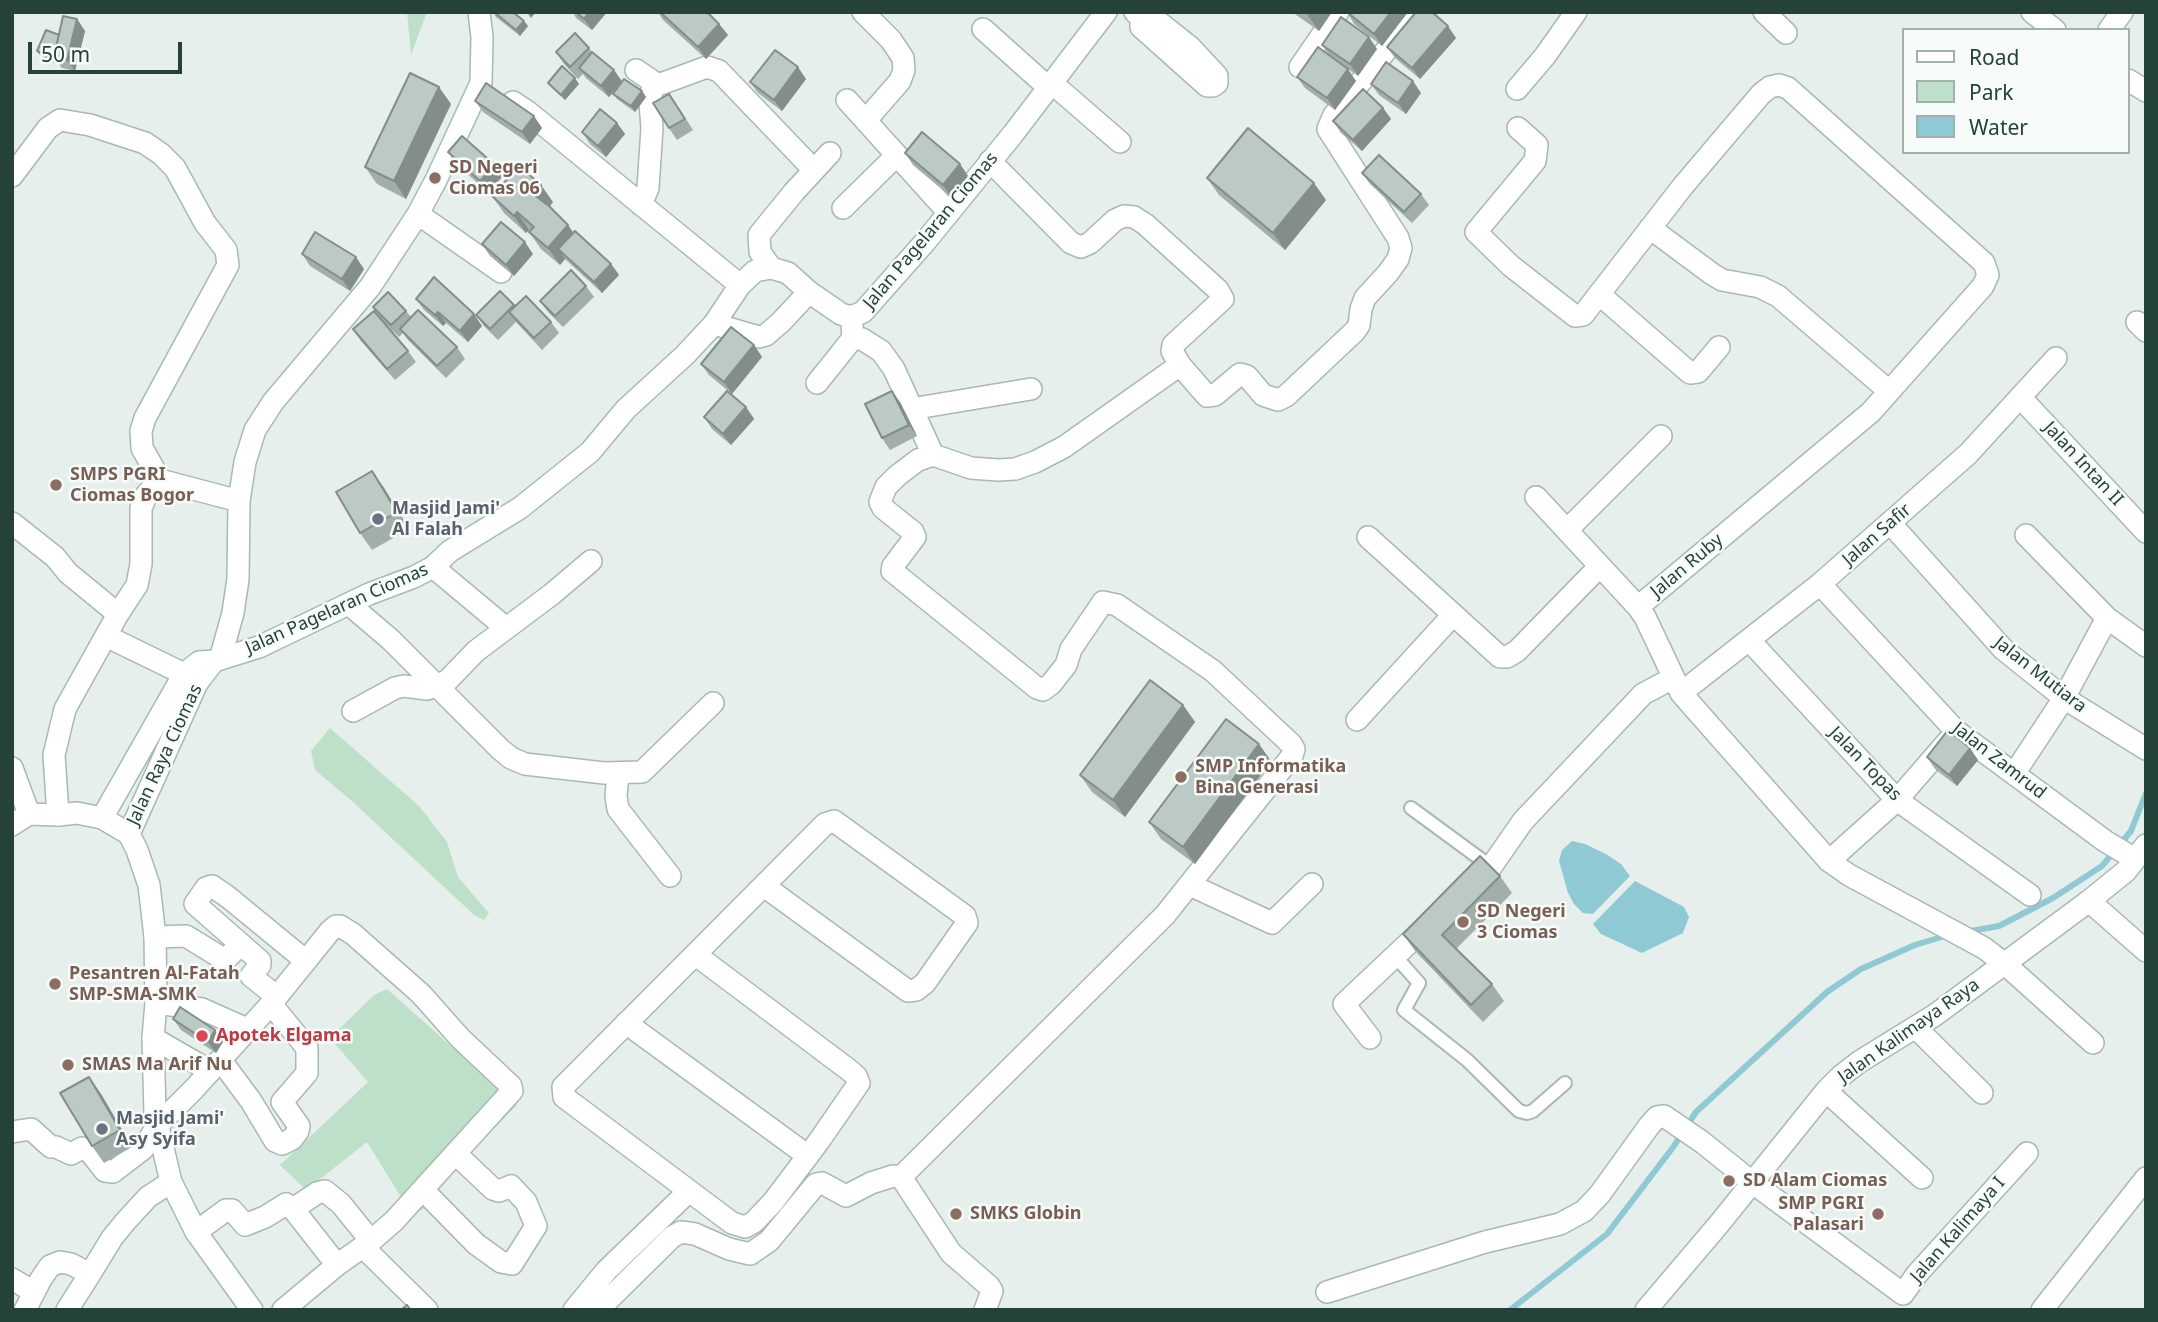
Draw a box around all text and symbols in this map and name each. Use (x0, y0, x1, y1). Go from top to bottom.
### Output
scale bar (32, 28, 186, 72)
legend (1902, 28, 2130, 154)
text: 50 m (41, 40, 90, 68)
text: Road (1969, 43, 2019, 71)
text: Park (1969, 78, 2013, 106)
text: Water (1969, 113, 2028, 141)
street label: Jalan Pagelaran Ciomas (859, 148, 1003, 314)
place label: SD Negeri Ciomas 06 (449, 157, 540, 200)
marker: SD Negeri Ciomas 06 (427, 170, 443, 186)
street label: Jalan Intan II (2038, 417, 2128, 511)
place label: SMPS PGRI Ciomas Bogor (70, 464, 194, 506)
marker: SMPS PGRI Ciomas Bogor (48, 477, 64, 493)
place label: Masjid Jami' Al Falah (392, 498, 500, 540)
street label: Jalan Safir (1838, 499, 1916, 571)
marker: Masjid Jami' Al Falah (370, 511, 386, 527)
street label: Jalan Ruby (1646, 530, 1728, 602)
street label: Jalan Pagelaran Ciomas (242, 559, 432, 659)
street label: Jalan Mutiara (1989, 632, 2091, 718)
street label: Jalan Raya Ciomas (123, 681, 207, 829)
street label: Jalan Zamrud (1948, 718, 2050, 804)
street label: Jalan Topas (1824, 722, 1906, 806)
place label: SMP Informatika Bina Generasi (1195, 756, 1346, 798)
marker: SMP Informatika Bina Generasi (1173, 769, 1189, 785)
place label: SD Negeri 3 Ciomas (1477, 901, 1566, 944)
marker: SD Negeri 3 Ciomas (1455, 914, 1471, 930)
place label: Pesantren Al-Fatah SMP-SMA-SMK (69, 963, 240, 1006)
street label: Jalan Kalimaya Raya (1834, 974, 1984, 1088)
marker: Pesantren Al-Fatah SMP-SMA-SMK (47, 976, 63, 992)
place label: Apotek Elgama (216, 1025, 351, 1047)
marker: Apotek Elgama (194, 1028, 210, 1044)
place label: SMAS Ma Arif Nu (82, 1054, 232, 1076)
marker: SMAS Ma Arif Nu (60, 1057, 76, 1073)
place label: Masjid Jami' Asy Syifa (116, 1108, 224, 1150)
marker: Masjid Jami' Asy Syifa (94, 1121, 110, 1137)
place label: SD Alam Ciomas (1743, 1170, 1887, 1192)
marker: SD Alam Ciomas (1721, 1173, 1737, 1189)
street label: Jalan Kalimaya I (1906, 1173, 2010, 1287)
place label: SMP PGRI Palasari (1778, 1193, 1864, 1236)
place label: SMKS Globin (970, 1203, 1082, 1225)
marker: SMKS Globin (948, 1206, 964, 1222)
marker: SMP PGRI Palasari (1870, 1206, 1886, 1222)

